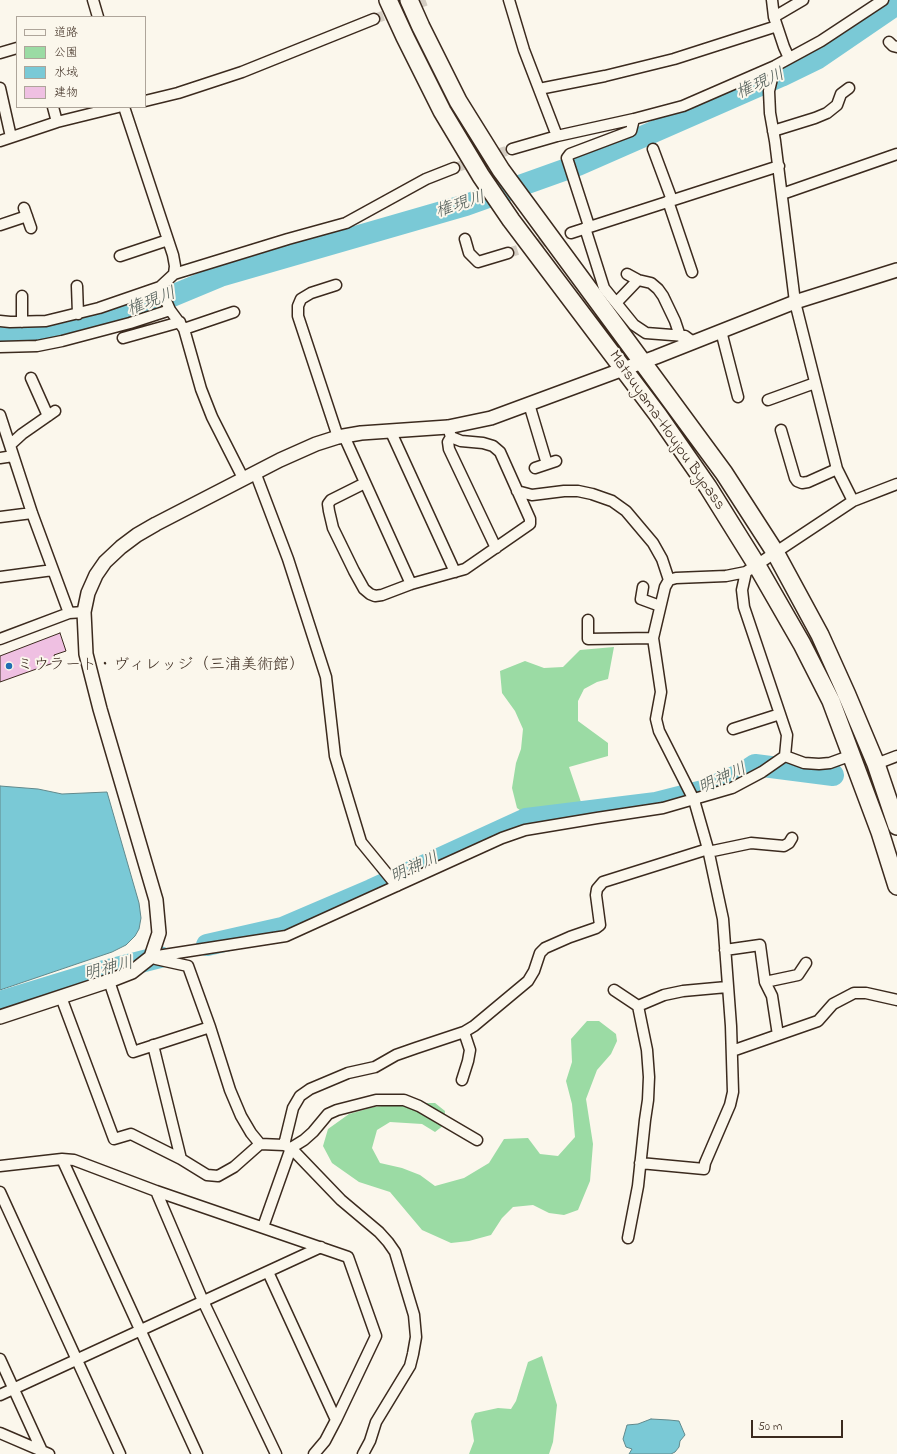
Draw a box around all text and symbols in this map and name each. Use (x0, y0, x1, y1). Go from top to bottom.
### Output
legend (16, 16, 146, 108)
text: 道路 (54, 24, 78, 42)
text: 公園 (54, 44, 78, 62)
text: 水域 (54, 64, 78, 82)
water label: 権現川 (734, 65, 788, 105)
text: 建物 (54, 84, 78, 102)
water label: 権現川 (434, 188, 488, 224)
water label: 権現川 (125, 284, 179, 322)
street label: Matsuyama-Houjou Bypass (604, 348, 728, 514)
place label: ミウラート・ヴィレッジ（三浦美術館） (17, 656, 305, 676)
marker: ミウラート・ヴィレッジ（三浦美術館） (4, 661, 14, 671)
water label: 明神川 (696, 760, 750, 800)
water label: 明神川 (388, 849, 442, 889)
water label: 明神川 (82, 954, 136, 986)
scale bar (753, 1412, 845, 1438)
text: 50 m (758, 1418, 782, 1436)

